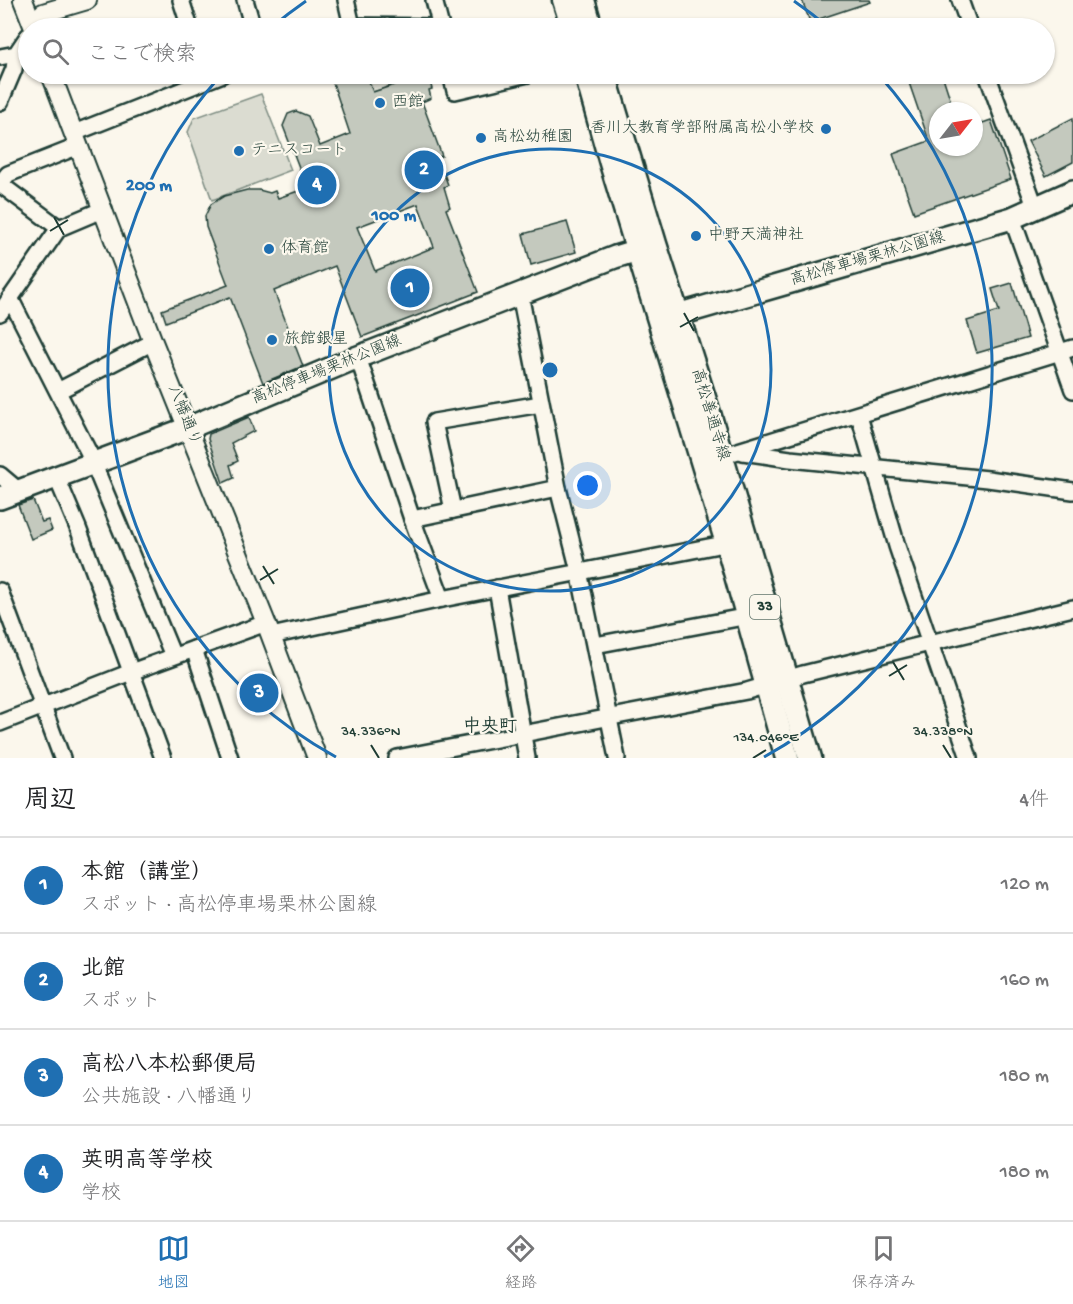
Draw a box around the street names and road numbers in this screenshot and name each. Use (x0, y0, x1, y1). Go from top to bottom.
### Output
street label: 高松停車場栗林公園線 (788, 227, 948, 291)
street label: 高松停車場栗林公園線 (249, 330, 405, 410)
street label: 高松善通寺線 (686, 366, 734, 464)
street label: 八幡通り (162, 382, 205, 449)
road number: 33 (750, 595, 780, 619)

